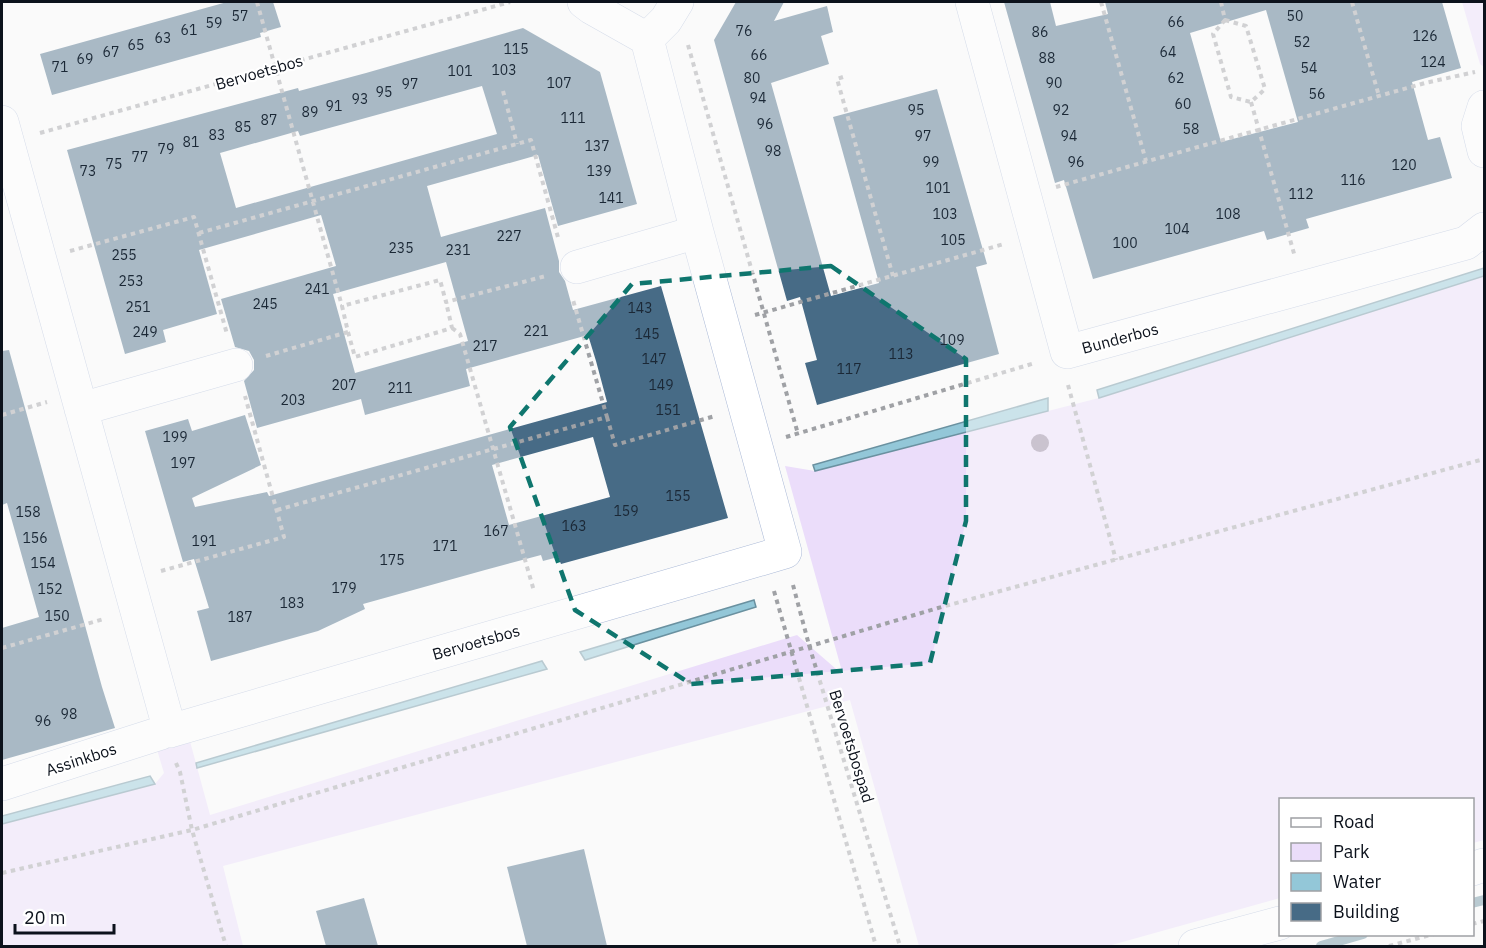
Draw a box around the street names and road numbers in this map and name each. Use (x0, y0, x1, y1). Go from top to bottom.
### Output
street label: Bervoetsbos (213, 50, 305, 94)
street label: Bunderbos (1079, 318, 1161, 358)
street label: Bervoetsbos (430, 620, 522, 664)
street label: Bervoetsbospad (825, 687, 879, 805)
street label: Assinkbos (43, 738, 119, 780)

